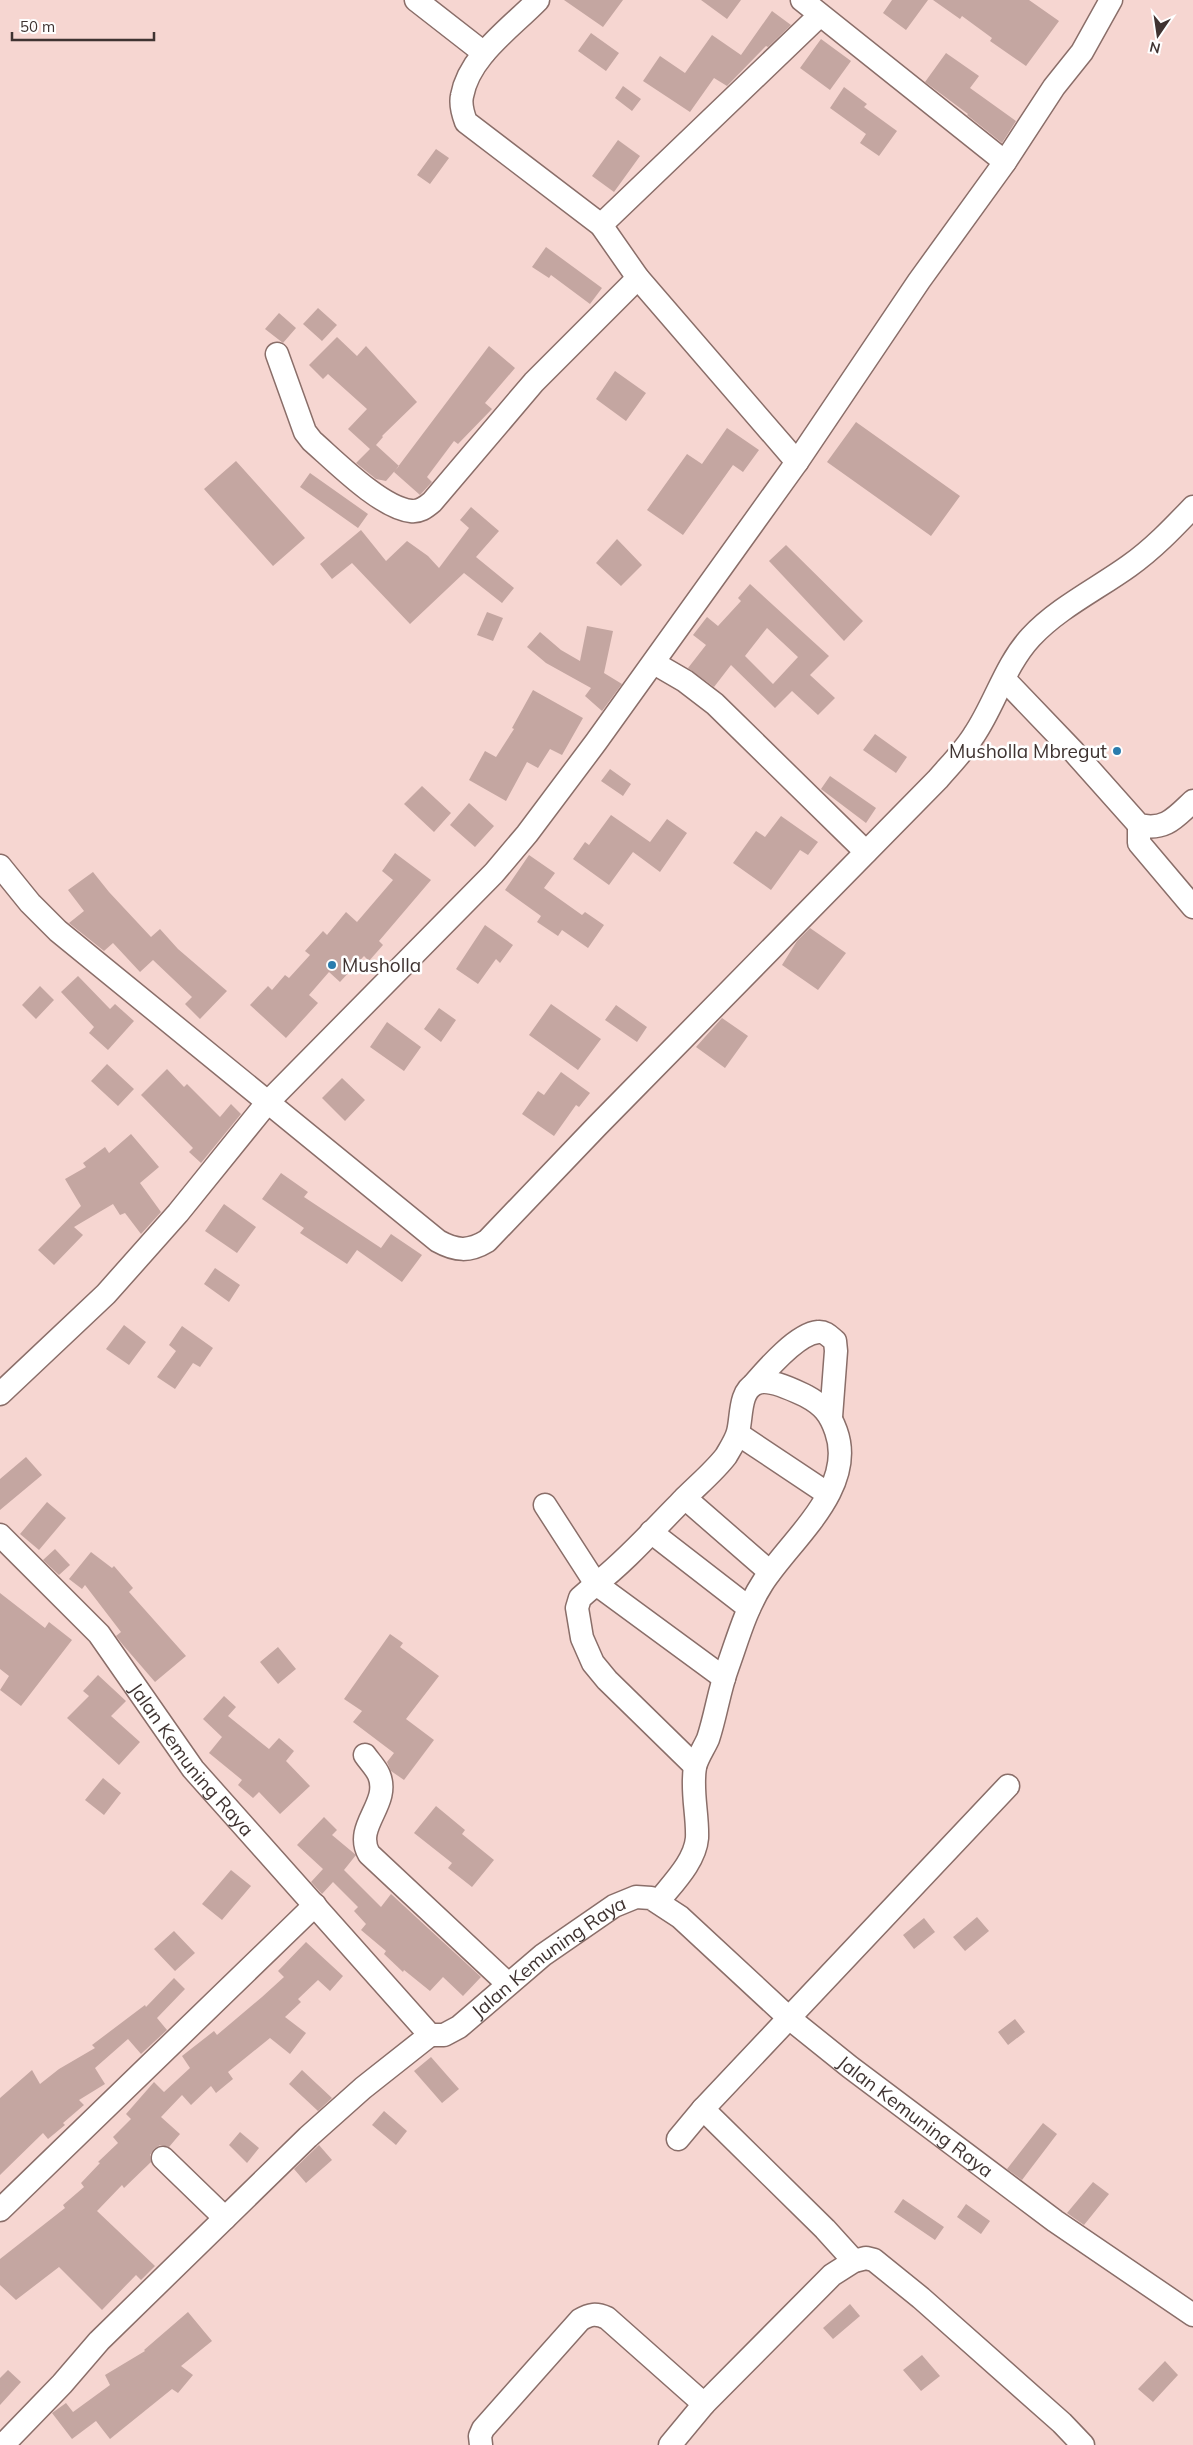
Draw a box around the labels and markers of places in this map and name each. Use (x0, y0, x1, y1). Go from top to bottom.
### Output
place label: Musholla Mbregut (949, 739, 1107, 763)
marker: Musholla Mbregut (1111, 745, 1123, 757)
place label: Musholla (342, 953, 421, 977)
marker: Musholla (326, 959, 338, 971)

